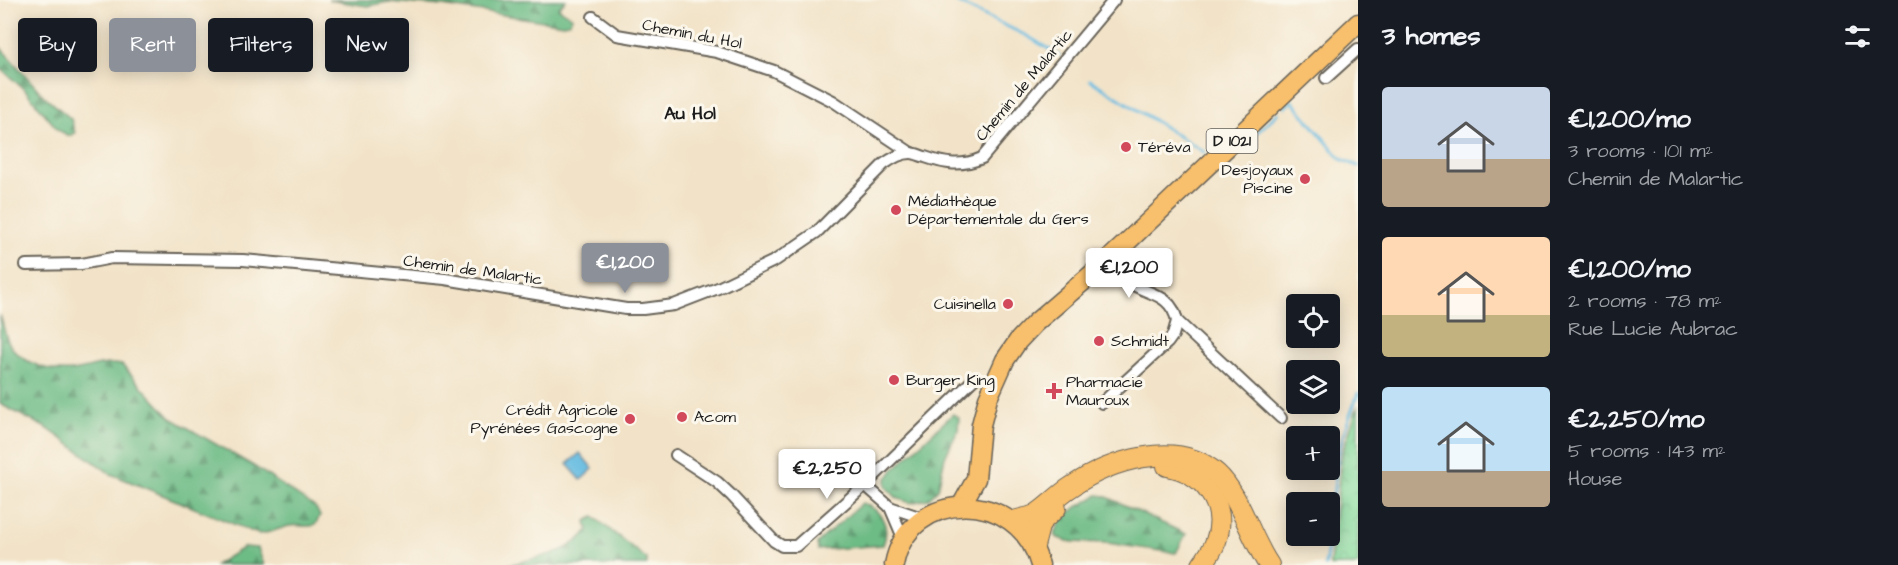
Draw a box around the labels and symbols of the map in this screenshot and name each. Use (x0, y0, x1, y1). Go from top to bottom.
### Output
street label: Chemin du Hol (640, 14, 744, 54)
street label: Chemin de Malartic (970, 24, 1078, 146)
district label: Au Hol (664, 101, 716, 126)
road number: D 1021 (1206, 129, 1258, 153)
place label: Téréva (1138, 136, 1191, 158)
marker: Téréva (1119, 140, 1133, 154)
place label: Desjoyaux Piscine (1222, 159, 1293, 199)
marker: Desjoyaux Piscine (1298, 172, 1312, 186)
place label: Médiathèque Départementale du Gers (908, 190, 1089, 230)
marker: Médiathèque Départementale du Gers (889, 203, 903, 217)
pin: €1,200 (576, 243, 674, 294)
pin: €1,200 (1080, 248, 1178, 299)
street label: Chemin de Malartic (402, 249, 544, 291)
place label: Cuisinella (934, 293, 996, 315)
marker: Cuisinella (1001, 297, 1015, 311)
place label: Schmidt (1111, 330, 1169, 352)
marker: Schmidt (1092, 334, 1106, 348)
place label: Burger King (906, 369, 995, 392)
place label: Pharmacie Mauroux (1066, 371, 1143, 411)
marker: Burger King (887, 373, 901, 387)
marker: Pharmacie Mauroux (1047, 384, 1061, 398)
place label: Crédit Agricole Pyrénées Gascogne (471, 399, 618, 440)
place label: Acom (694, 406, 736, 428)
marker: Acom (675, 410, 689, 424)
marker: Crédit Agricole Pyrénées Gascogne (623, 412, 637, 426)
pin: €2,250 (778, 449, 876, 500)

